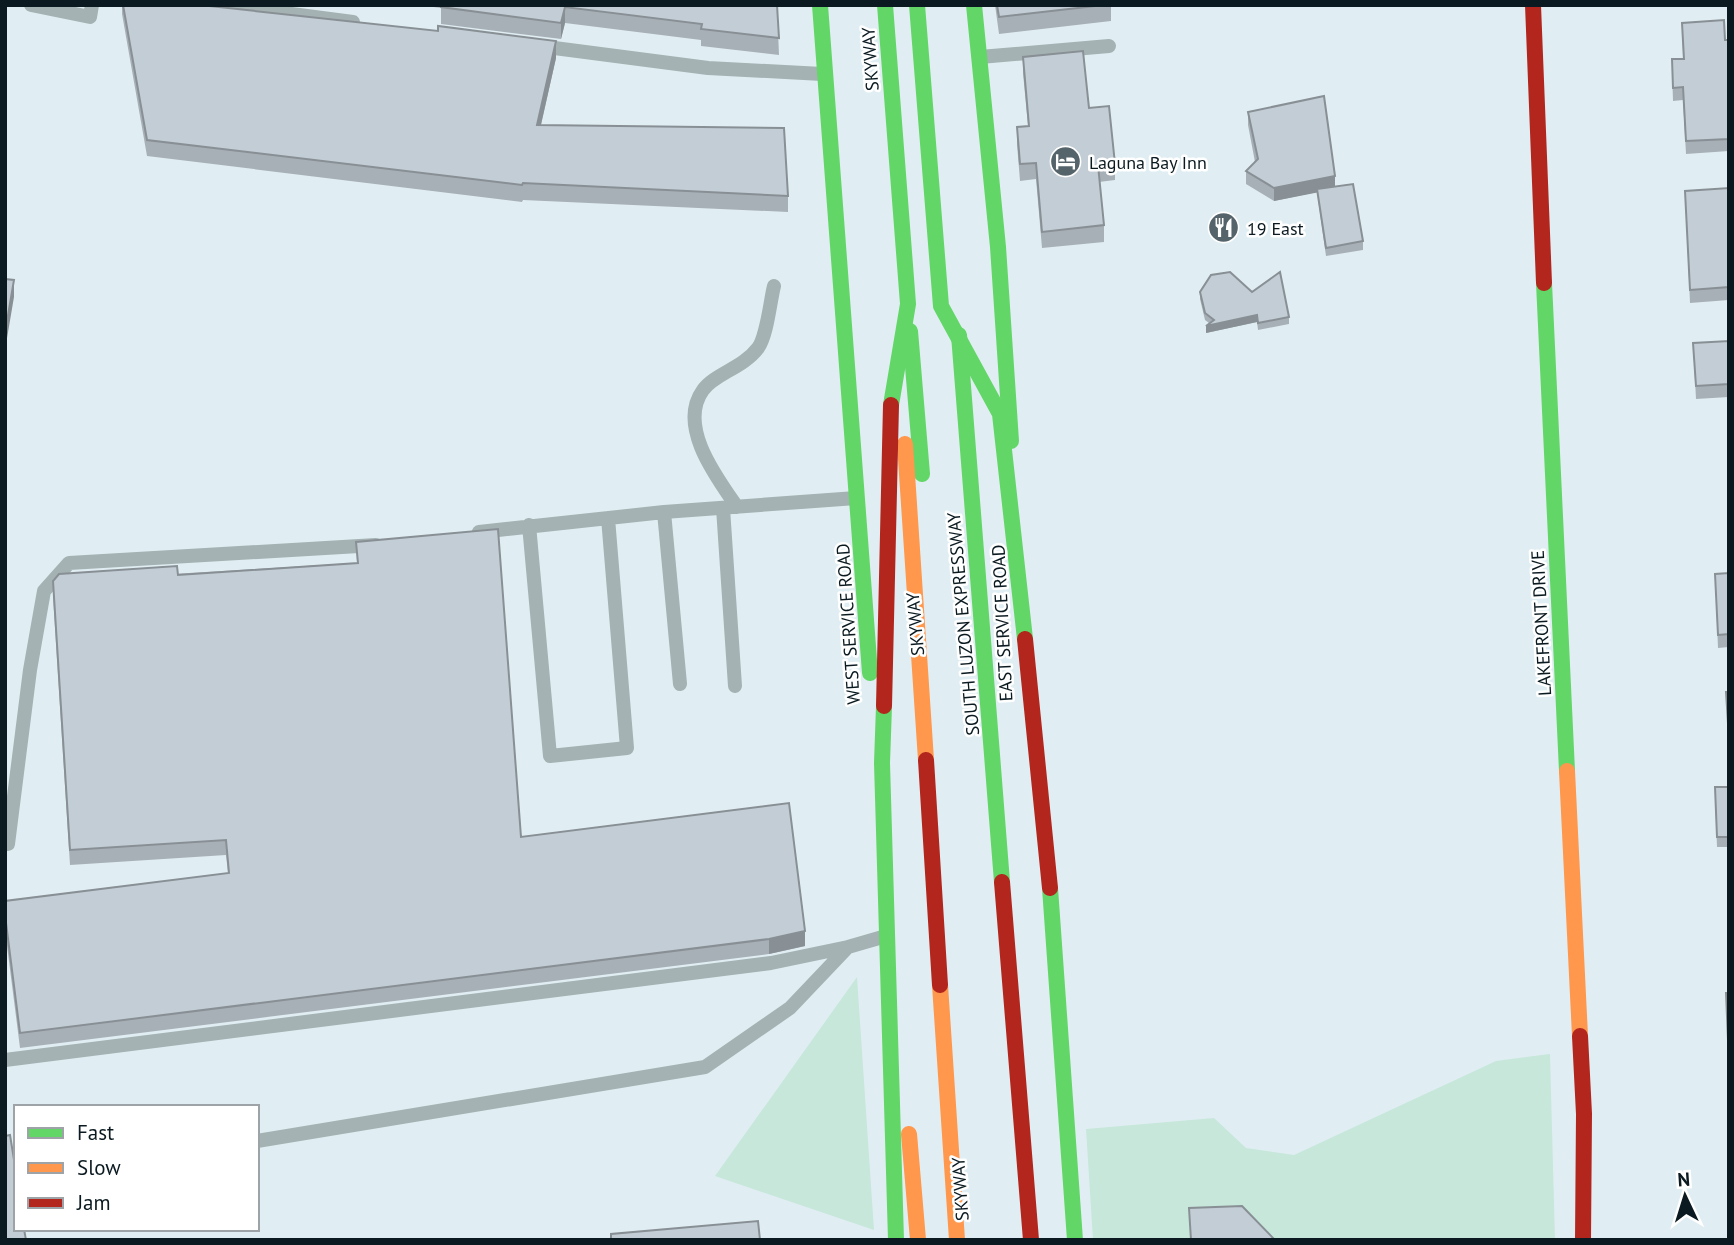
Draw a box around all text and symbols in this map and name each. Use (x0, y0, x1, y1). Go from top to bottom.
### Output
street label: SKYWAY (856, 26, 884, 92)
hotel icon: Laguna Bay Inn (1049, 145, 1083, 179)
place label: Laguna Bay Inn (1089, 151, 1207, 174)
restaurant icon: 19 East (1207, 211, 1241, 245)
place label: 19 East (1247, 217, 1304, 240)
street label: SOUTH LUZON EXPRESSWAY (942, 511, 984, 737)
street label: WEST SERVICE ROAD (831, 543, 865, 705)
street label: EAST SERVICE ROAD (986, 544, 1018, 702)
street label: LAKEFRONT DRIVE (1526, 550, 1556, 696)
street label: SKYWAY (901, 591, 929, 657)
legend (14, 1105, 259, 1231)
text: Fast (77, 1119, 114, 1146)
text: Slow (77, 1154, 121, 1181)
street label: SKYWAY (946, 1156, 974, 1222)
north arrow (1650, 1161, 1720, 1231)
text: N (1677, 1167, 1691, 1191)
text: Jam (76, 1189, 111, 1216)

